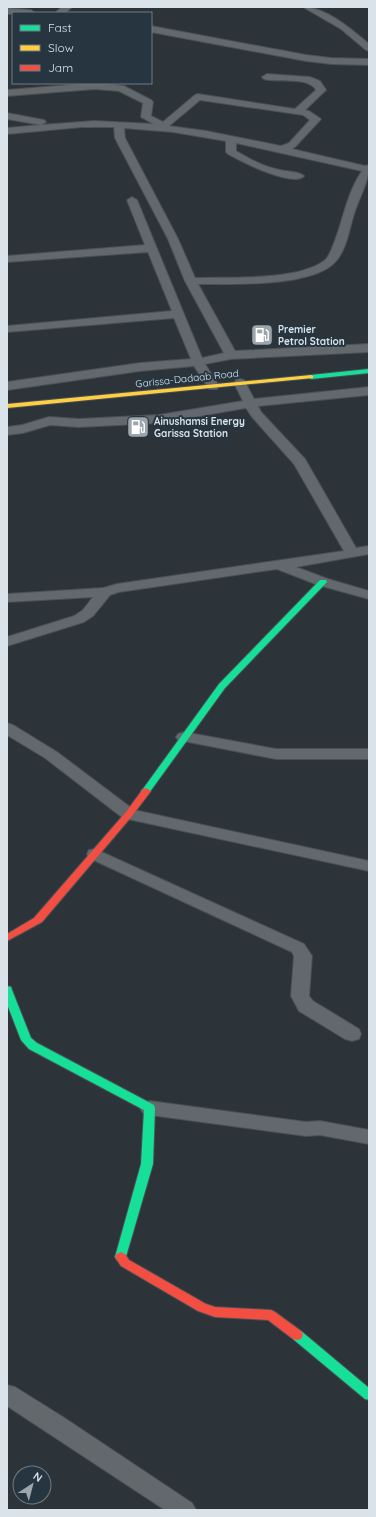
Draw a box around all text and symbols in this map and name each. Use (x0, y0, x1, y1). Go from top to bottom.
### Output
legend (12, 12, 152, 84)
text: Fast (48, 20, 72, 35)
text: Slow (48, 40, 74, 55)
text: Jam (48, 60, 73, 75)
fuel station icon: Premier Petrol Station (249, 322, 275, 348)
place label: Premier Petrol Station (278, 323, 345, 348)
street label: Garissa-Dadaab Road (135, 367, 239, 390)
fuel station icon: Ainushamsi Energy Garissa Station (125, 414, 151, 440)
place label: Ainushamsi Energy Garissa Station (154, 415, 245, 440)
north arrow (12, 1465, 52, 1505)
text: N (30, 1469, 45, 1485)

